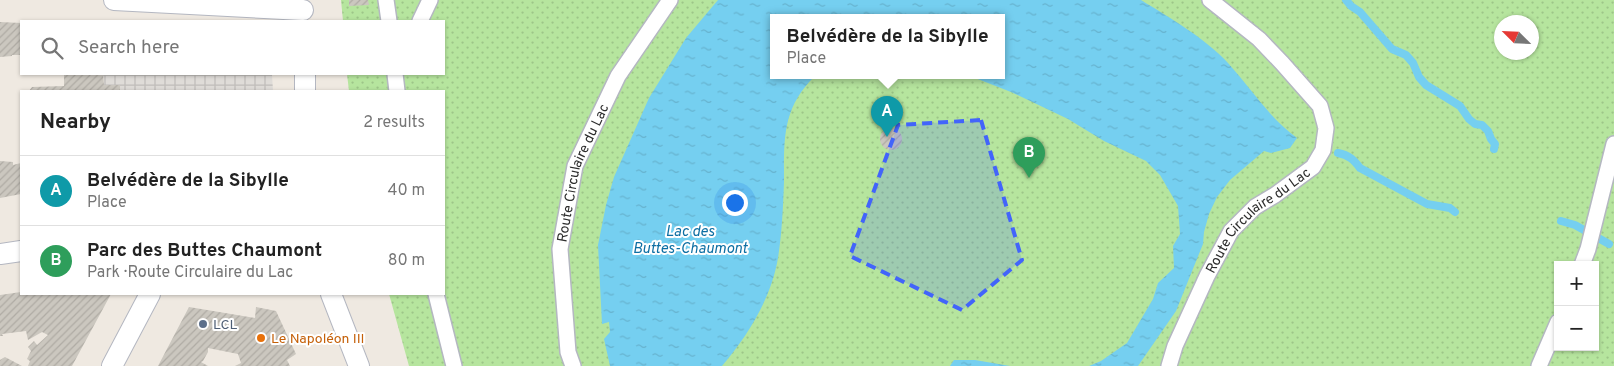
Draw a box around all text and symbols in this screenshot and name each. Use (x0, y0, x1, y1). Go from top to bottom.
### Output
popup (770, 14, 1005, 79)
north arrow (1494, 15, 1539, 60)
search box (20, 20, 445, 75)
text: Belvédère de la Sibylle (787, 25, 988, 49)
icon: search (38, 34, 66, 62)
text: Search here (78, 36, 180, 60)
text: Place (787, 49, 826, 69)
pin: A (871, 96, 903, 137)
street label: Route Circulaire du Lac (554, 102, 613, 244)
text: Nearby (40, 109, 111, 136)
text: 2 results (363, 113, 425, 133)
pin: B (1013, 137, 1045, 178)
street label: Route Circulaire du Lac (1203, 165, 1314, 277)
text: Belvédère de la Sibylle (87, 169, 289, 193)
text: A (50, 181, 62, 201)
text: 40 m (387, 181, 425, 201)
your location (722, 190, 748, 216)
text: Place (87, 193, 127, 213)
water label: Lac des Buttes-Chaumont (633, 223, 748, 259)
text: Parc des Buttes Chaumont (87, 239, 322, 263)
text: B (50, 251, 62, 271)
text: 80 m (388, 251, 425, 271)
map controls (1554, 261, 1599, 351)
button: + (1554, 261, 1599, 306)
text: Park · Route Circulaire du Lac (87, 263, 293, 283)
button: − (1554, 306, 1599, 351)
place label: LCL (213, 317, 238, 334)
marker: LCL (197, 318, 209, 330)
place label: Le Napoléon III (271, 331, 365, 348)
marker: Le Napoléon III (255, 332, 267, 344)

